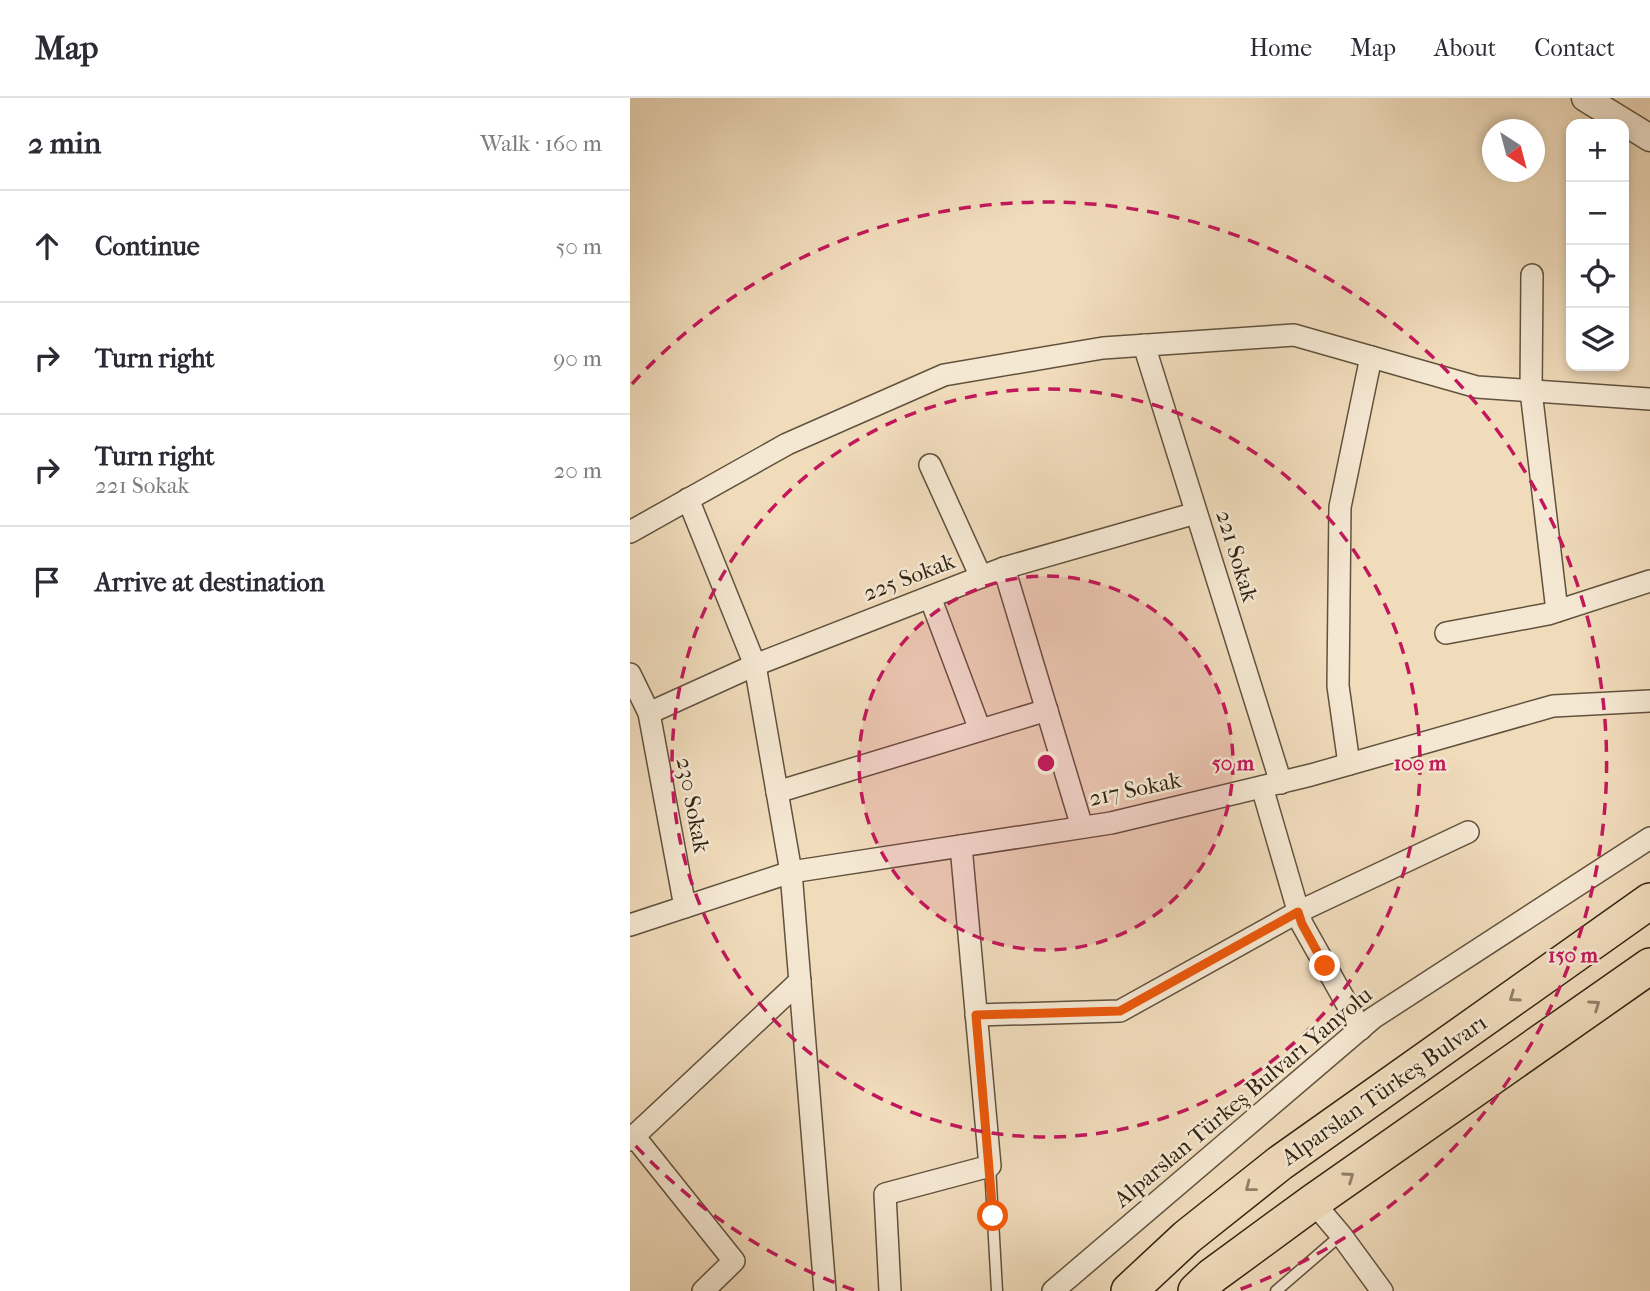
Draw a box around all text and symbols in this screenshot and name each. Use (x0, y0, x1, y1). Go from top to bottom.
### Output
text: Map (35, 29, 98, 68)
text: Home (1250, 34, 1312, 62)
text: Map (1350, 34, 1396, 62)
text: About (1434, 34, 1496, 62)
text: Contact (1534, 34, 1615, 62)
north arrow (1482, 119, 1545, 182)
map controls (1566, 119, 1629, 371)
button: + (1566, 119, 1629, 182)
text: 2 min (28, 126, 101, 161)
text: Walk · 160 m (480, 130, 602, 157)
button: − (1566, 182, 1629, 245)
icon: ahead (28, 227, 66, 265)
text: Continue (95, 231, 200, 262)
text: 50 m (555, 233, 602, 260)
button: locate (1566, 245, 1629, 308)
button: layers (1566, 308, 1629, 371)
icon: right (28, 339, 66, 377)
text: Turn right (95, 343, 215, 374)
text: 90 m (553, 345, 602, 372)
text: Turn right (95, 441, 215, 472)
icon: right (28, 451, 66, 489)
text: 20 m (553, 457, 602, 484)
text: 221 Sokak (95, 472, 189, 499)
street label: 221 Sokak (1210, 507, 1264, 606)
street label: 225 Sokak (859, 547, 960, 607)
icon: arrive (28, 563, 66, 601)
text: Arrive at destination (95, 567, 325, 598)
centre of rings (1034, 751, 1058, 775)
text: 50 m (1212, 751, 1255, 775)
text: 100 m (1394, 751, 1447, 775)
street label: 230 Sokak (671, 755, 716, 856)
street label: 217 Sokak (1086, 766, 1185, 812)
text: 150 m (1548, 943, 1599, 967)
route end (1309, 950, 1340, 981)
street label: Alparslan Türkeş Bulvarı Yanyolu (1108, 981, 1378, 1214)
one-way arrow (1509, 989, 1522, 1002)
one-way arrow (1587, 1001, 1600, 1013)
street label: Alparslan Türkeş Bulvarı (1275, 1009, 1492, 1172)
one-way arrow (1341, 1173, 1354, 1185)
one-way arrow (1245, 1179, 1257, 1192)
route start (977, 1200, 1008, 1231)

